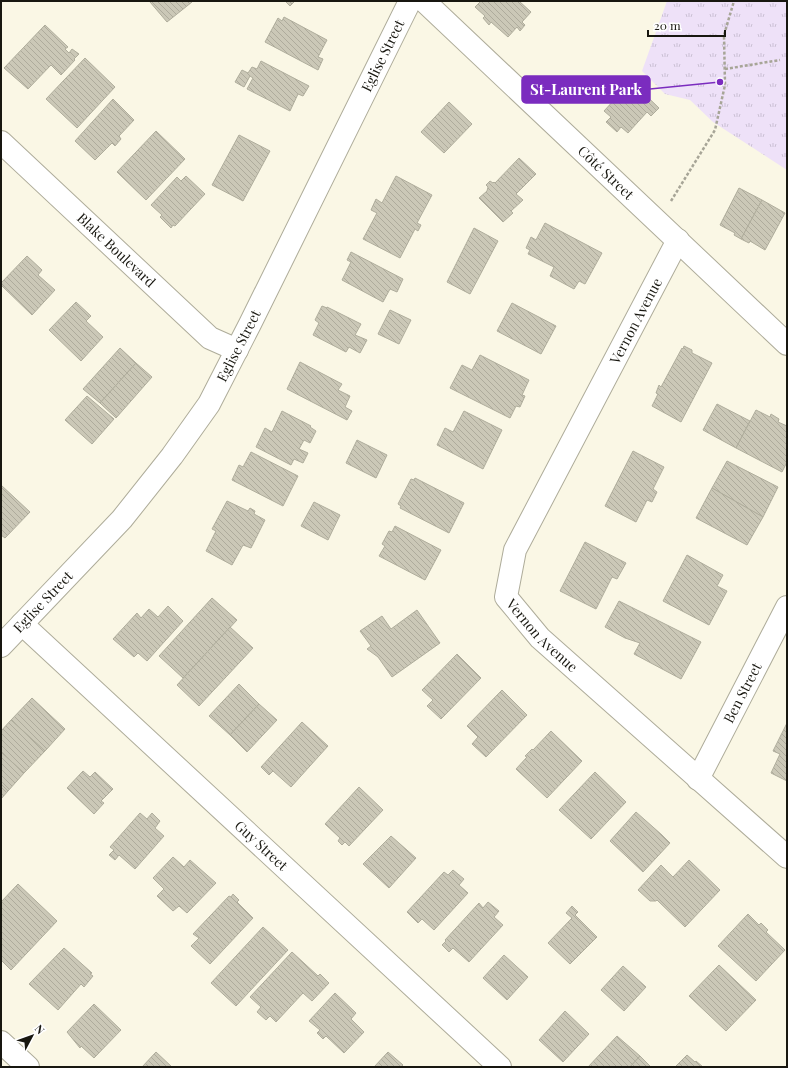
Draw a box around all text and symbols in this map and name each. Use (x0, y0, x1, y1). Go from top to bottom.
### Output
scale bar (648, 12, 725, 38)
street label: Eglise Street (357, 15, 409, 95)
text: 20 m (654, 17, 681, 33)
callout: St-Laurent Park (522, 76, 650, 103)
text: St-Laurent Park (530, 79, 642, 99)
street label: Côté Street (574, 141, 639, 204)
street label: Blake Boulevard (73, 208, 160, 291)
street label: Vernon Avenue (604, 274, 666, 368)
street label: Eglise Street (212, 305, 265, 385)
street label: Eglise Street (9, 566, 77, 636)
street label: Vernon Avenue (502, 594, 582, 676)
street label: Ben Street (719, 658, 766, 726)
street label: Guy Street (231, 816, 293, 875)
north arrow (12, 1016, 52, 1056)
text: N (32, 1021, 48, 1037)

